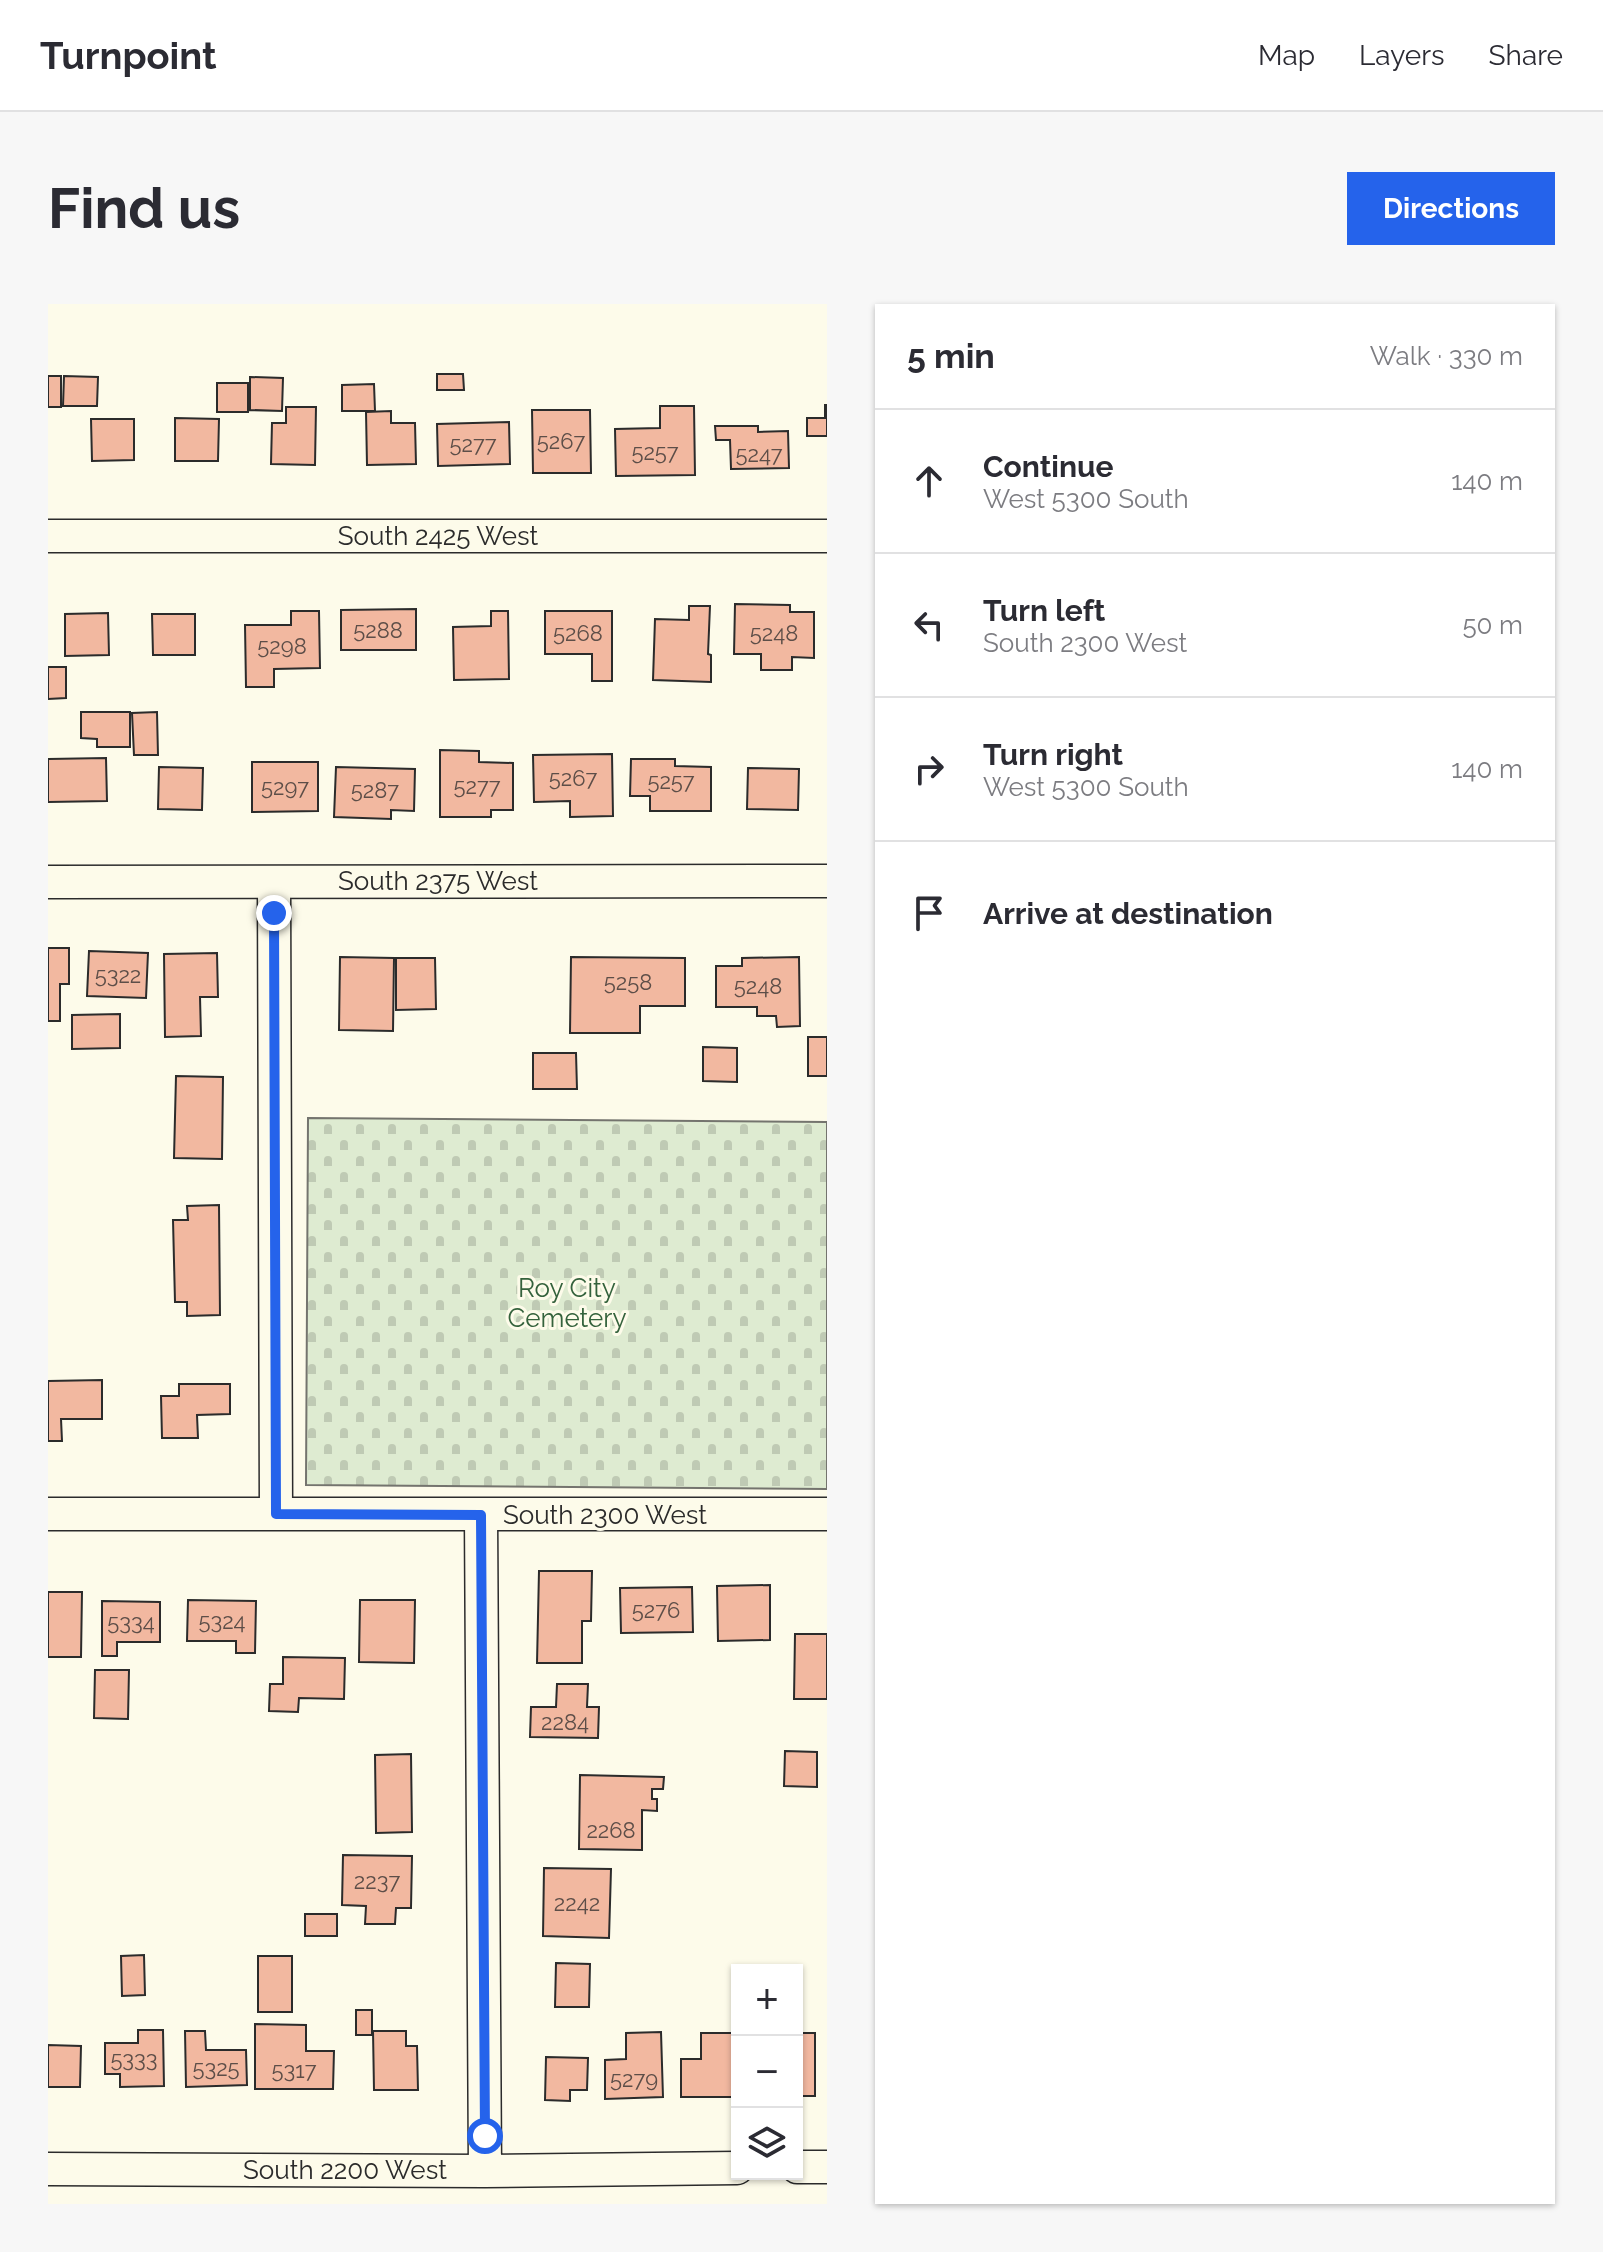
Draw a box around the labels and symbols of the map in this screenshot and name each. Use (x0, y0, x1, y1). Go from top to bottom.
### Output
house number: 5267 (537, 428, 585, 454)
house number: 5277 (450, 431, 497, 457)
house number: 5257 (631, 439, 679, 465)
house number: 5247 (735, 441, 783, 467)
street label: South 2425 West (338, 521, 538, 551)
house number: 5288 (353, 617, 403, 643)
house number: 5268 (553, 620, 603, 646)
house number: 5248 (750, 620, 798, 646)
house number: 5298 (257, 633, 307, 659)
house number: 5267 (549, 765, 597, 791)
house number: 5257 (647, 768, 695, 794)
house number: 5277 (454, 773, 501, 799)
house number: 5297 (261, 774, 309, 800)
house number: 5287 (351, 777, 399, 803)
street label: South 2375 West (338, 866, 538, 896)
route end (256, 895, 292, 931)
house number: 5322 (95, 962, 141, 988)
house number: 5258 (604, 969, 652, 995)
house number: 5248 (734, 973, 782, 999)
park label: Roy City Cemetery (507, 1273, 627, 1333)
street label: South 2300 West (503, 1500, 707, 1530)
house number: 5276 (632, 1597, 680, 1623)
house number: 5324 (198, 1608, 246, 1634)
house number: 5334 (107, 1609, 155, 1635)
house number: 2284 (541, 1709, 589, 1735)
house number: 2268 (586, 1817, 636, 1843)
house number: 2237 (354, 1868, 400, 1894)
house number: 2242 (554, 1890, 600, 1916)
house number: 5333 (110, 2046, 158, 2072)
house number: 5325 (192, 2055, 240, 2081)
house number: 5317 (272, 2057, 317, 2083)
house number: 5279 (610, 2066, 658, 2092)
route start (467, 2118, 503, 2154)
street label: South 2200 West (243, 2155, 447, 2185)

